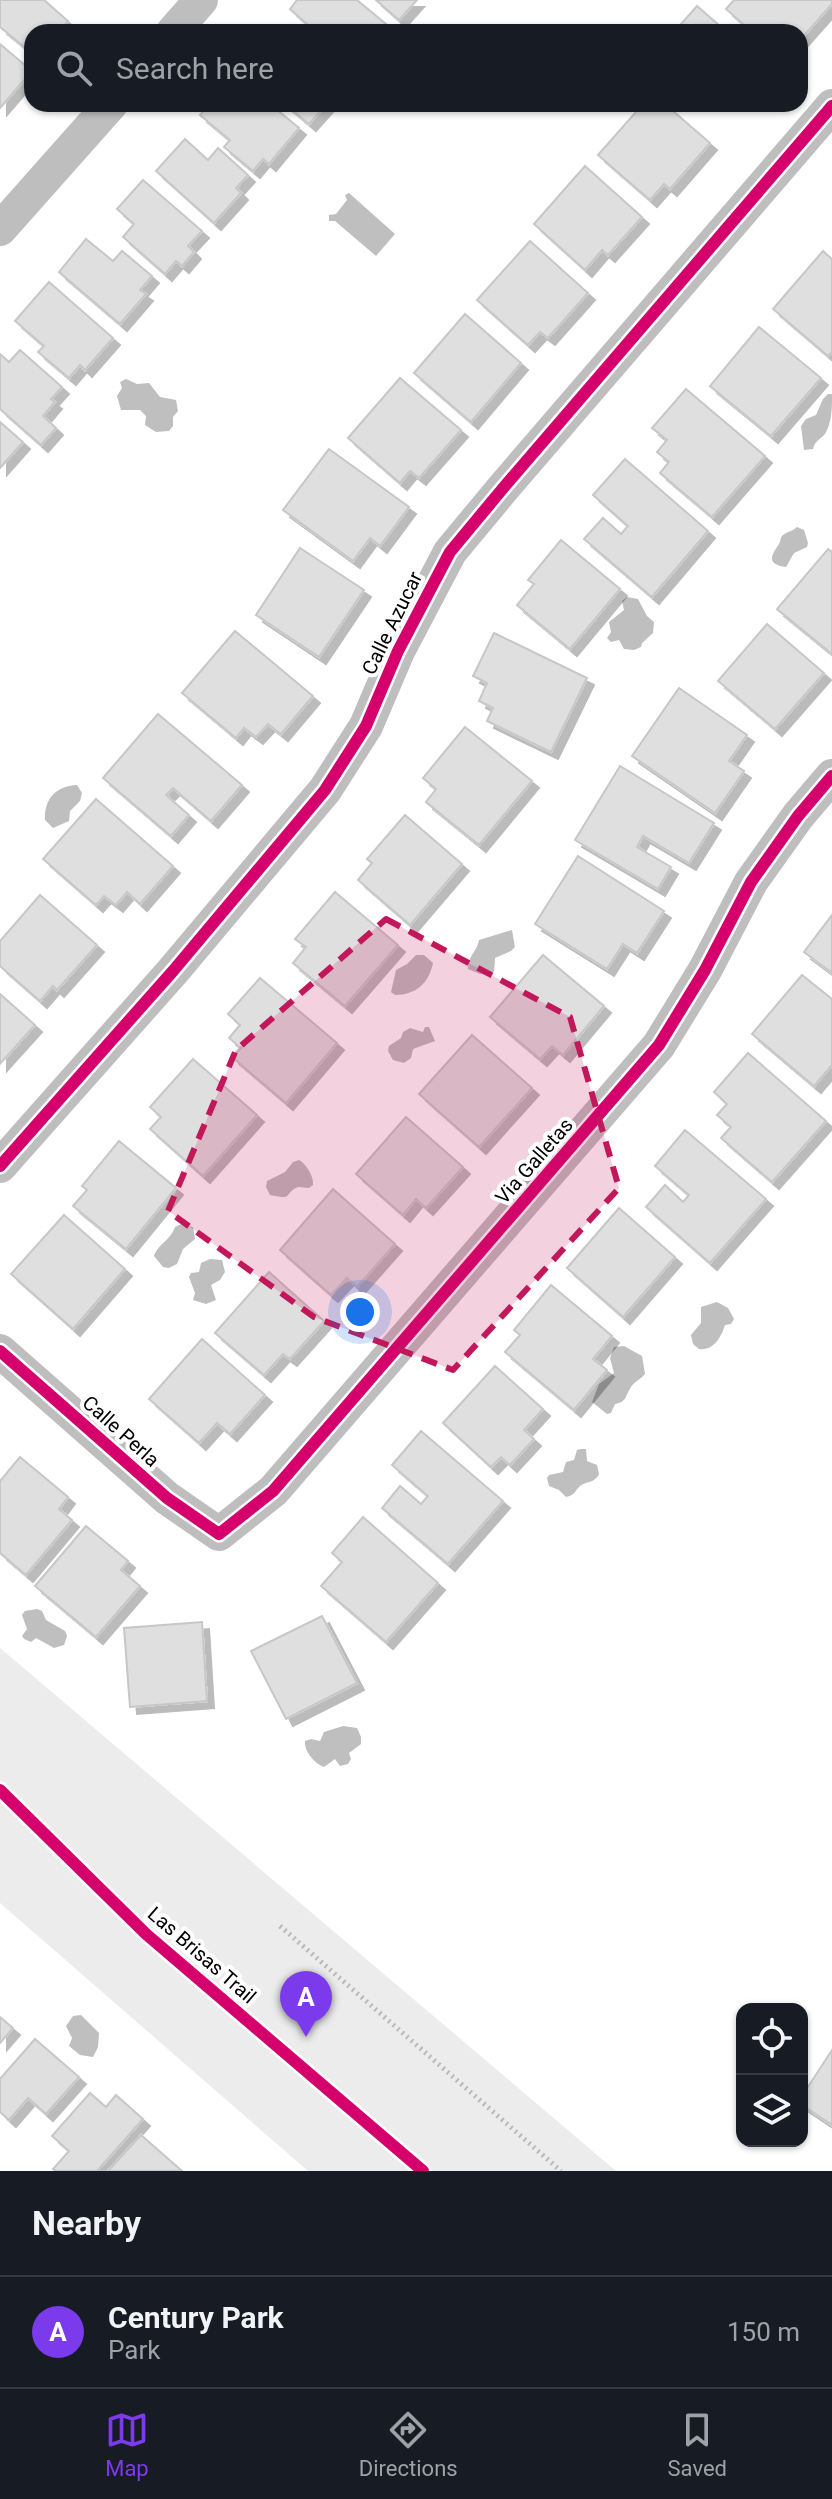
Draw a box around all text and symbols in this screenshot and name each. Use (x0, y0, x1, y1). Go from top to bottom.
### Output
search box (24, 24, 808, 112)
icon: search (52, 46, 96, 90)
text: Search here (116, 51, 274, 86)
street label: Calle Azucar (357, 567, 427, 678)
street label: Via Galletas (490, 1113, 578, 1209)
your location (340, 1292, 380, 1332)
street label: Calle Perla (78, 1390, 164, 1472)
street label: Las Brisas Trail (143, 1902, 261, 2008)
pin: A (280, 1971, 332, 2037)
map controls (736, 2003, 808, 2147)
button: locate (736, 2003, 808, 2075)
button: layers (736, 2075, 808, 2147)
text: Nearby (32, 2203, 141, 2243)
text: Century Park (108, 2300, 284, 2335)
text: A (49, 2317, 67, 2347)
text: 150 m (727, 2317, 800, 2347)
text: Park (108, 2335, 160, 2365)
tab: Map (105, 2408, 149, 2481)
tab: Directions (359, 2408, 458, 2481)
tab: Saved (668, 2408, 727, 2481)

